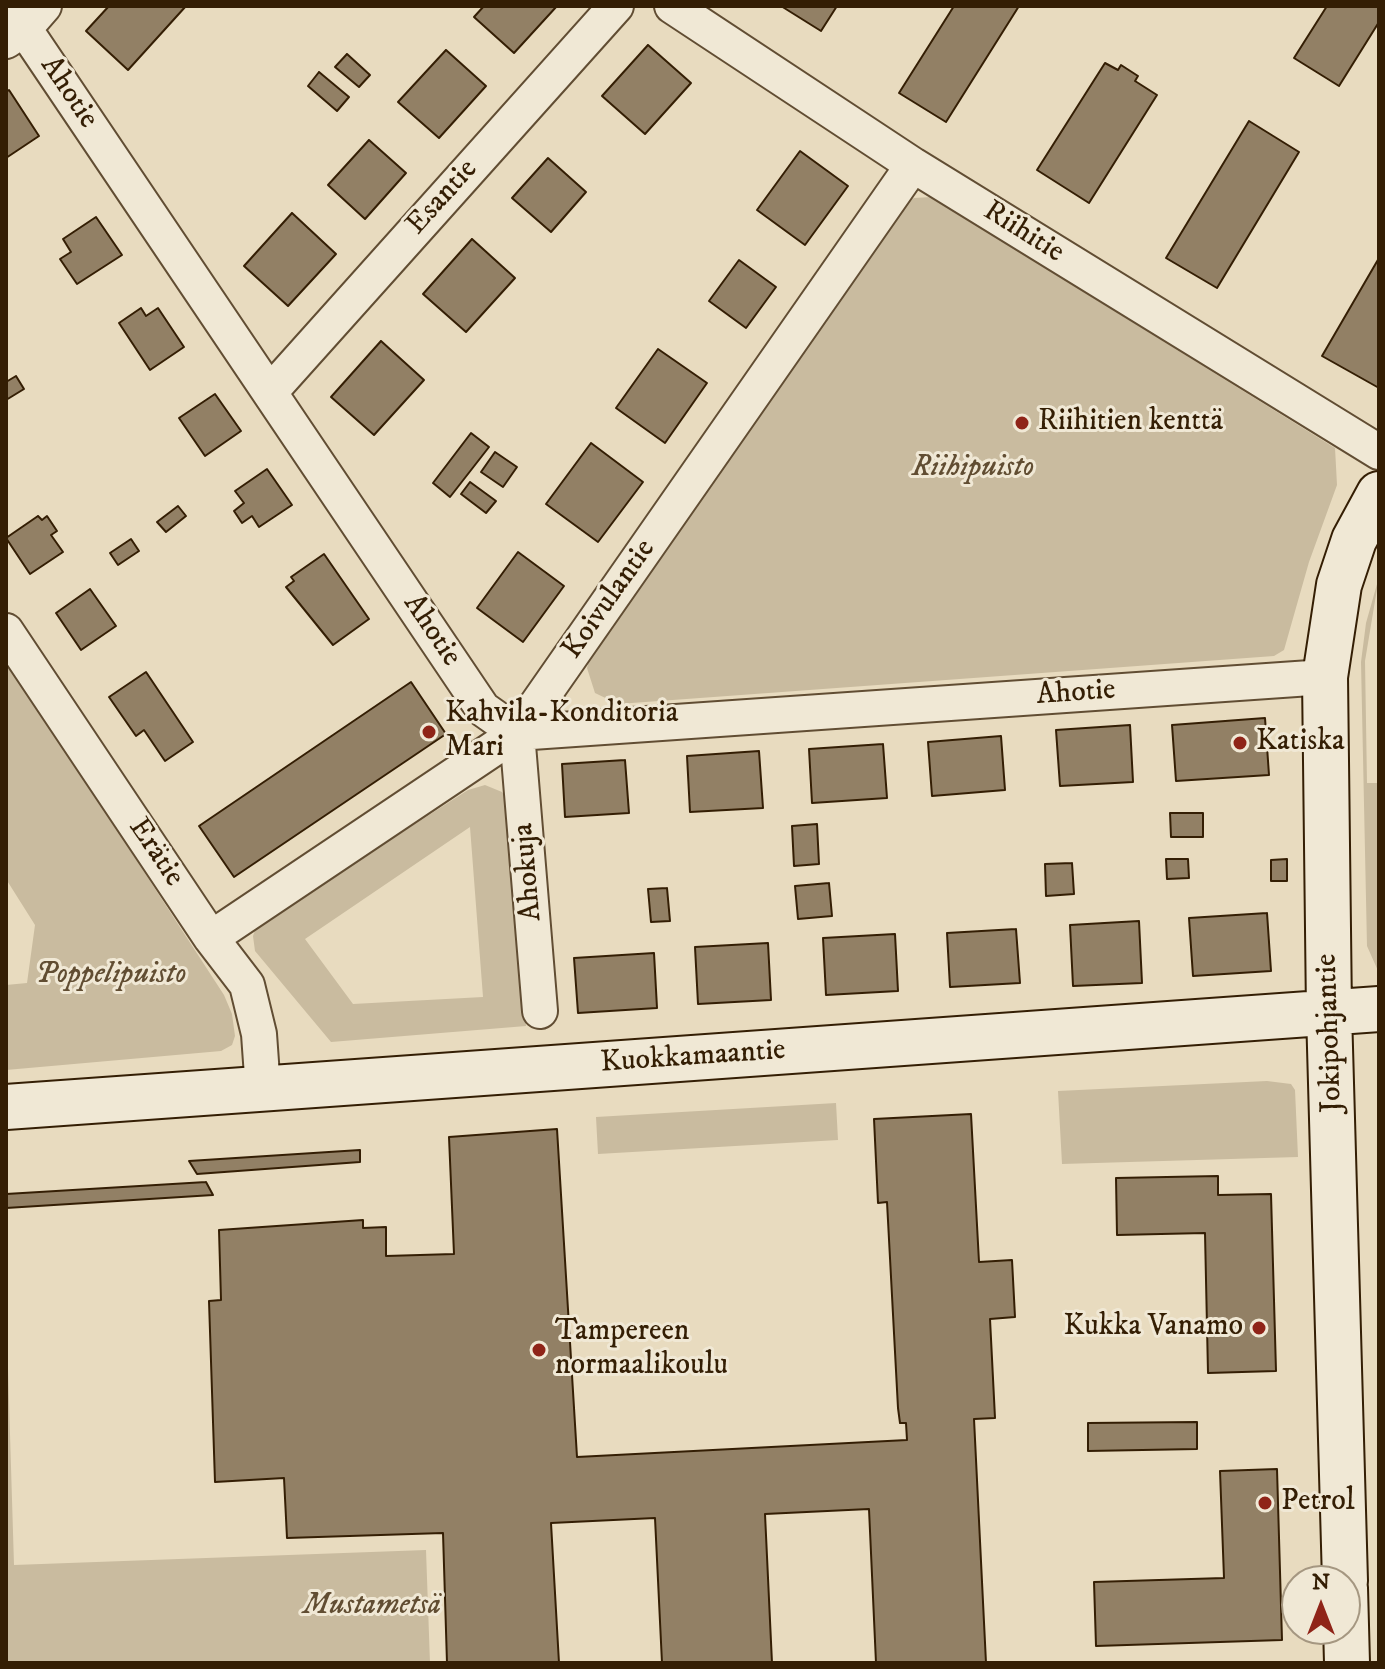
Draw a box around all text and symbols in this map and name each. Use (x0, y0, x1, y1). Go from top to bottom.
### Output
street label: Ahotie (31, 50, 105, 136)
street label: Esantie (400, 153, 486, 243)
street label: Riihitie (976, 194, 1070, 272)
place label: Riihitien kenttä (1038, 405, 1223, 441)
marker: Riihitien kenttä (1013, 414, 1031, 432)
park label: Riihipuisto (912, 451, 1034, 487)
street label: Koivulantie (556, 533, 664, 667)
street label: Ahotie (394, 588, 468, 674)
street label: Ahotie (1035, 673, 1117, 715)
place label: Kahvila-Konditoria Mari (445, 697, 678, 768)
marker: Kahvila-Konditoria Mari (420, 723, 438, 741)
place label: Katiska (1256, 725, 1345, 761)
marker: Katiska (1231, 734, 1249, 752)
street label: Erätie (119, 812, 191, 894)
street label: Ahokuja (507, 821, 551, 923)
street label: Jokipohjantie (1310, 953, 1352, 1113)
park label: Poppelipuisto (35, 958, 187, 994)
street label: Kuokkamaantie (599, 1034, 787, 1082)
place label: Kukka Vanamo (1063, 1310, 1243, 1346)
place label: Tampereen normaalikoulu (555, 1315, 728, 1386)
marker: Kukka Vanamo (1250, 1319, 1268, 1337)
marker: Tampereen normaalikoulu (530, 1341, 548, 1359)
place label: Petrol (1281, 1485, 1355, 1521)
marker: Petrol (1256, 1494, 1274, 1512)
north arrow (1281, 1565, 1361, 1645)
text: N (1312, 1569, 1330, 1596)
park label: Mustametsä (303, 1589, 441, 1625)

